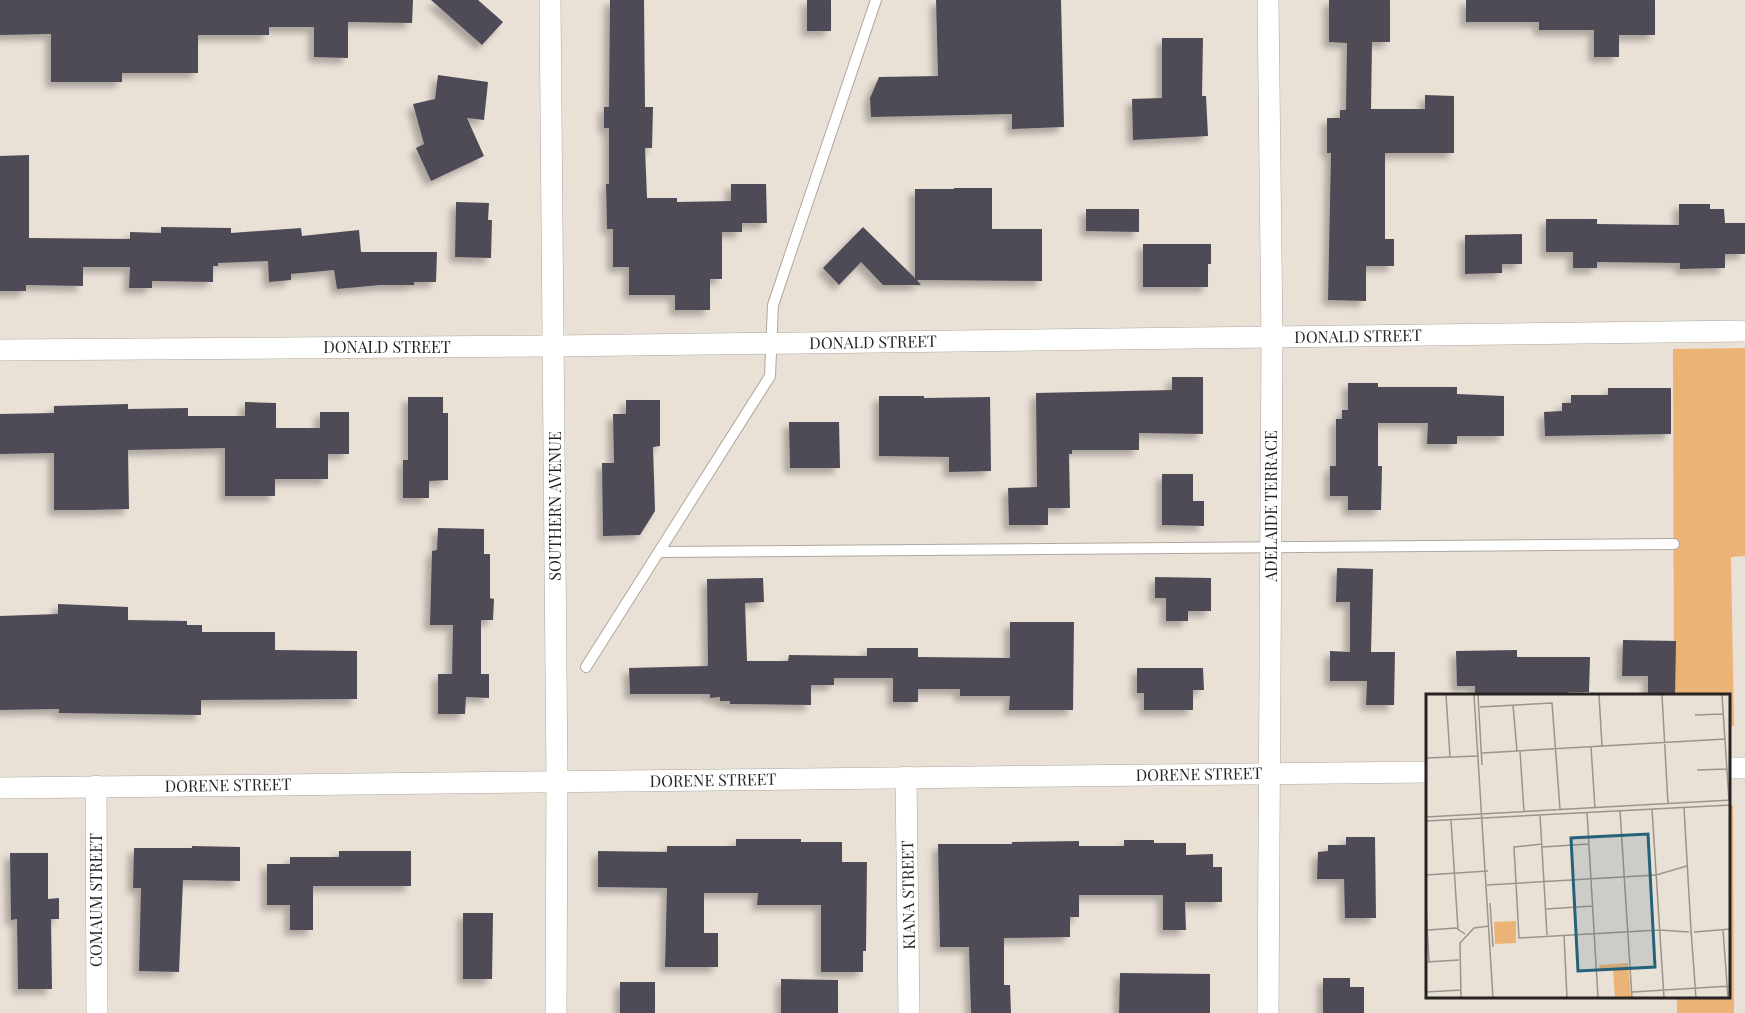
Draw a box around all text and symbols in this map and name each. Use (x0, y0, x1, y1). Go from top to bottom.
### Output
street label: DONALD STREET (1294, 324, 1422, 347)
street label: DONALD STREET (809, 330, 937, 353)
street label: DONALD STREET (323, 336, 451, 357)
street label: ADELAIDE TERRACE (1260, 430, 1281, 583)
street label: SOUTHERN AVENUE (544, 431, 565, 581)
inset map (1426, 694, 1730, 998)
street label: DORENE STREET (1135, 762, 1263, 785)
street label: DORENE STREET (649, 768, 777, 791)
street label: DORENE STREET (164, 773, 292, 796)
street label: COMAUM STREET (85, 833, 106, 967)
street label: KIANA STREET (896, 840, 919, 950)

